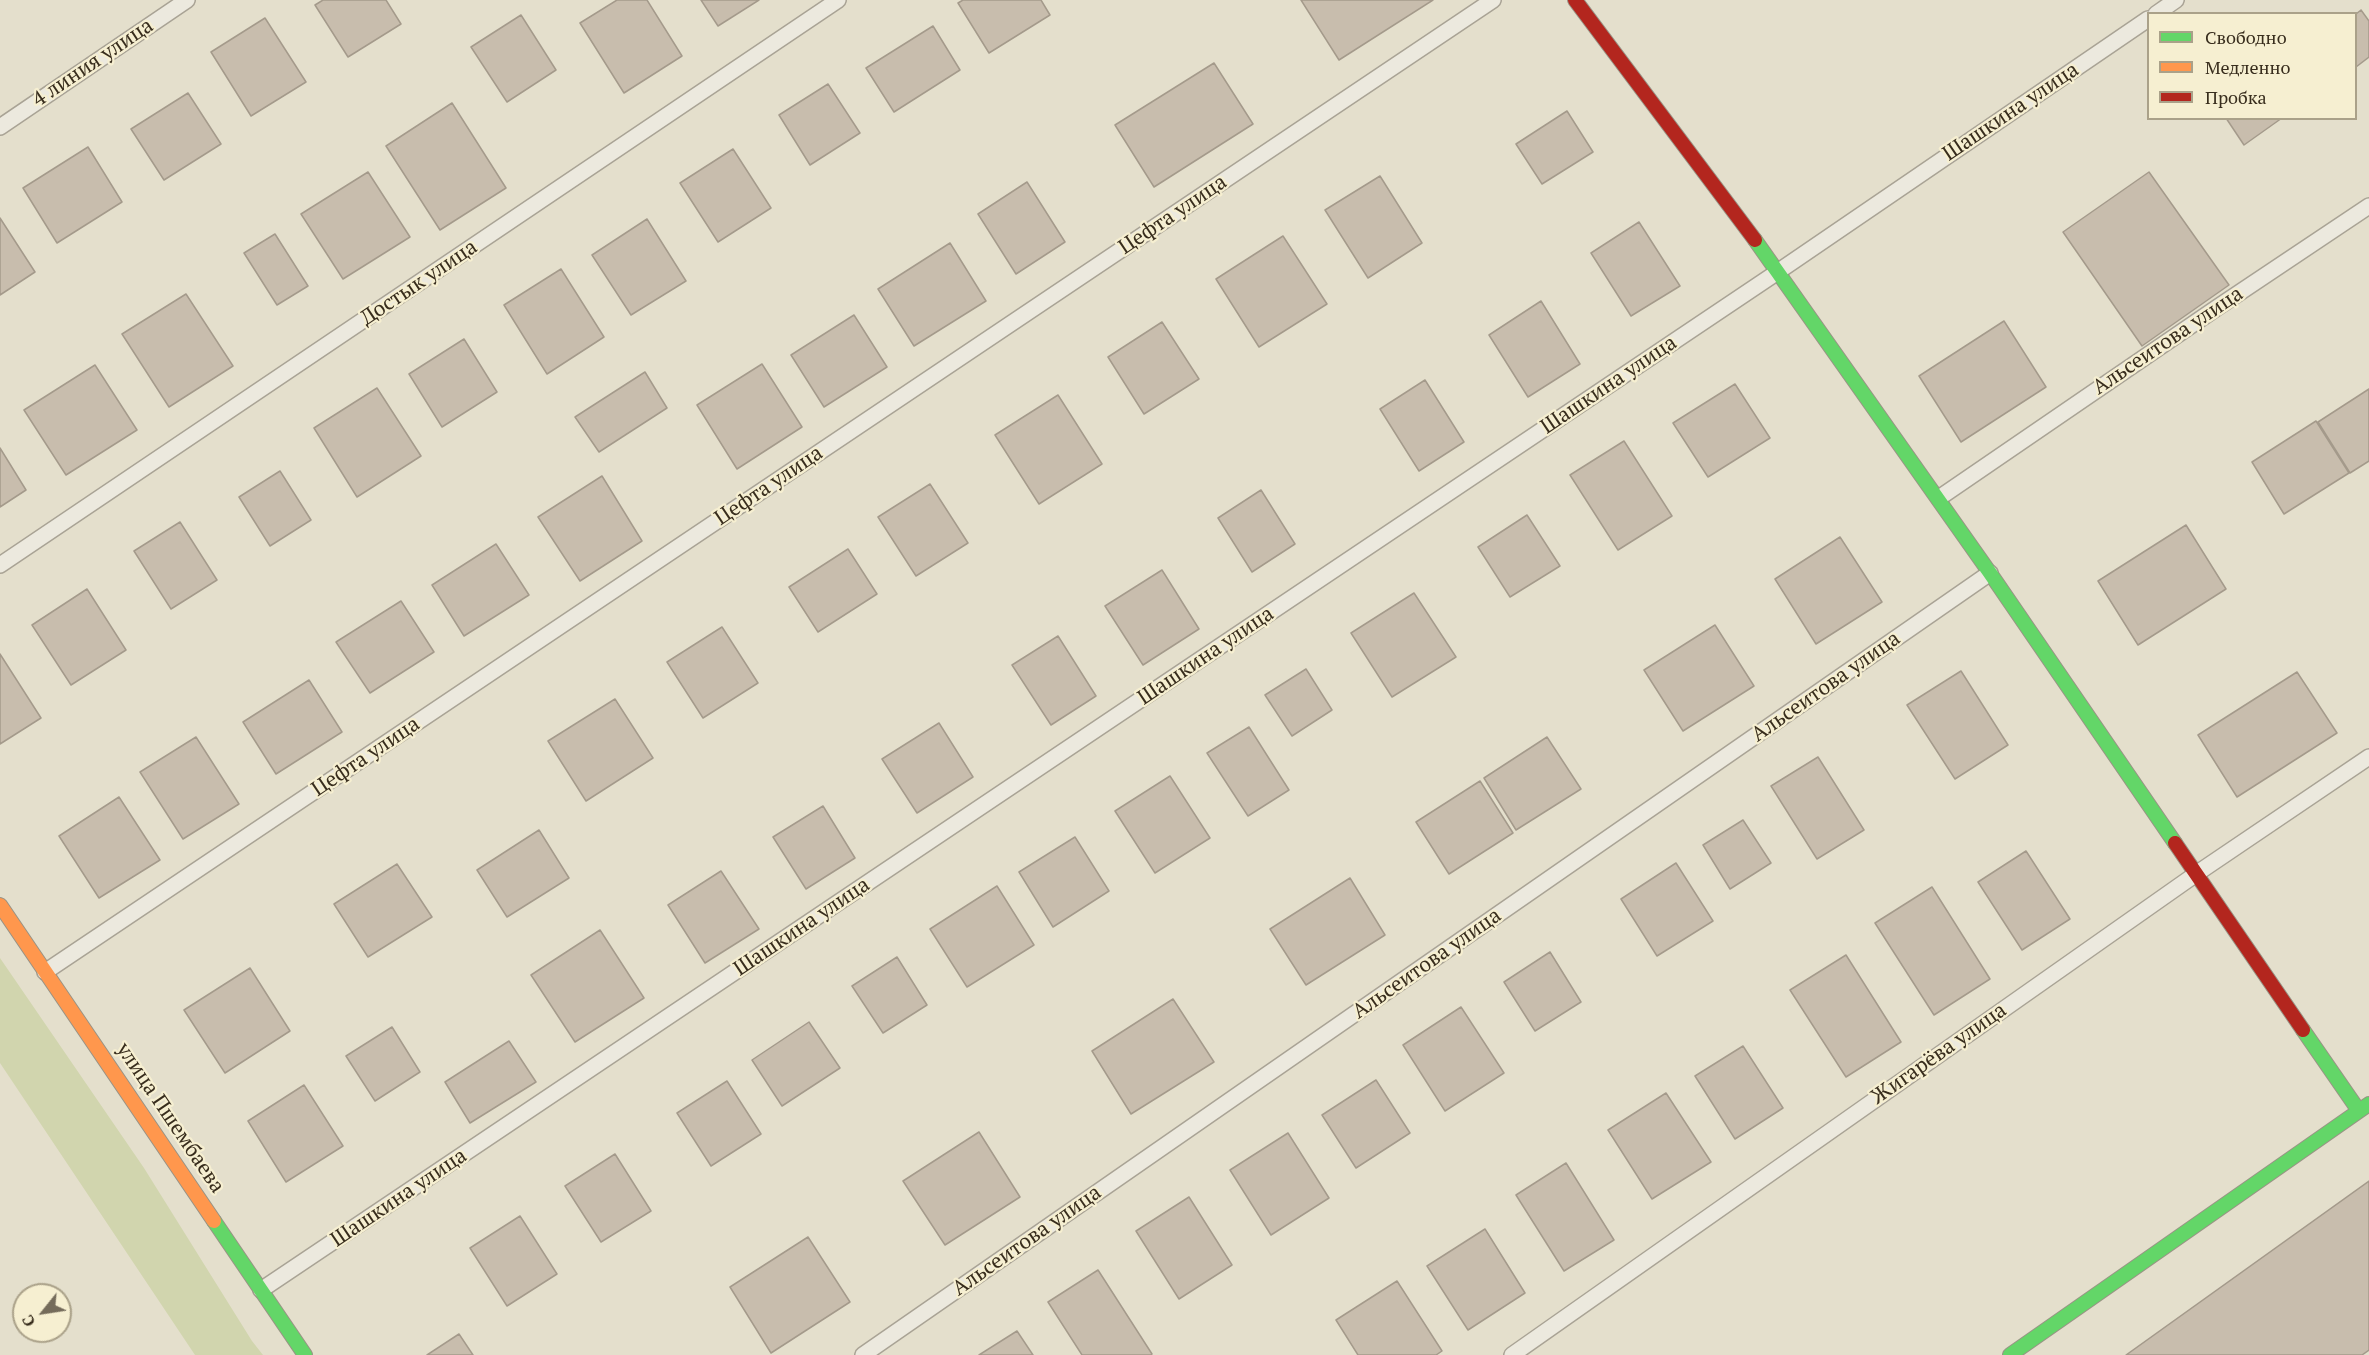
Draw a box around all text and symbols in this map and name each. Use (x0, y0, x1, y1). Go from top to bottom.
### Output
legend (2147, 12, 2357, 120)
street label: 4 линия улица (28, 13, 158, 113)
text: Свободно (2205, 25, 2287, 49)
text: Медленно (2205, 55, 2291, 79)
street label: Шашкина улица (1938, 57, 2084, 167)
text: Пробка (2205, 85, 2267, 109)
street label: Цефта улица (1114, 170, 1232, 260)
street label: Достык улица (356, 235, 482, 331)
street label: Альсеитова улица (2088, 281, 2248, 401)
street label: Шашкина улица (1536, 330, 1682, 440)
street label: Цефта улица (710, 441, 828, 531)
street label: Шашкина улица (1133, 601, 1279, 711)
street label: Альсеитова улица (1747, 626, 1905, 748)
street label: Цефта улица (307, 712, 425, 802)
street label: Шашкина улица (729, 872, 875, 982)
street label: Альсеитова улица (1348, 903, 1506, 1025)
street label: Жигарёва улица (1866, 998, 2012, 1110)
street label: улица Пшембаева (110, 1038, 230, 1198)
street label: Шашкина улица (326, 1143, 472, 1253)
street label: Альсеитова улица (948, 1180, 1106, 1302)
north arrow (12, 1283, 72, 1343)
text: С (16, 1311, 40, 1331)

